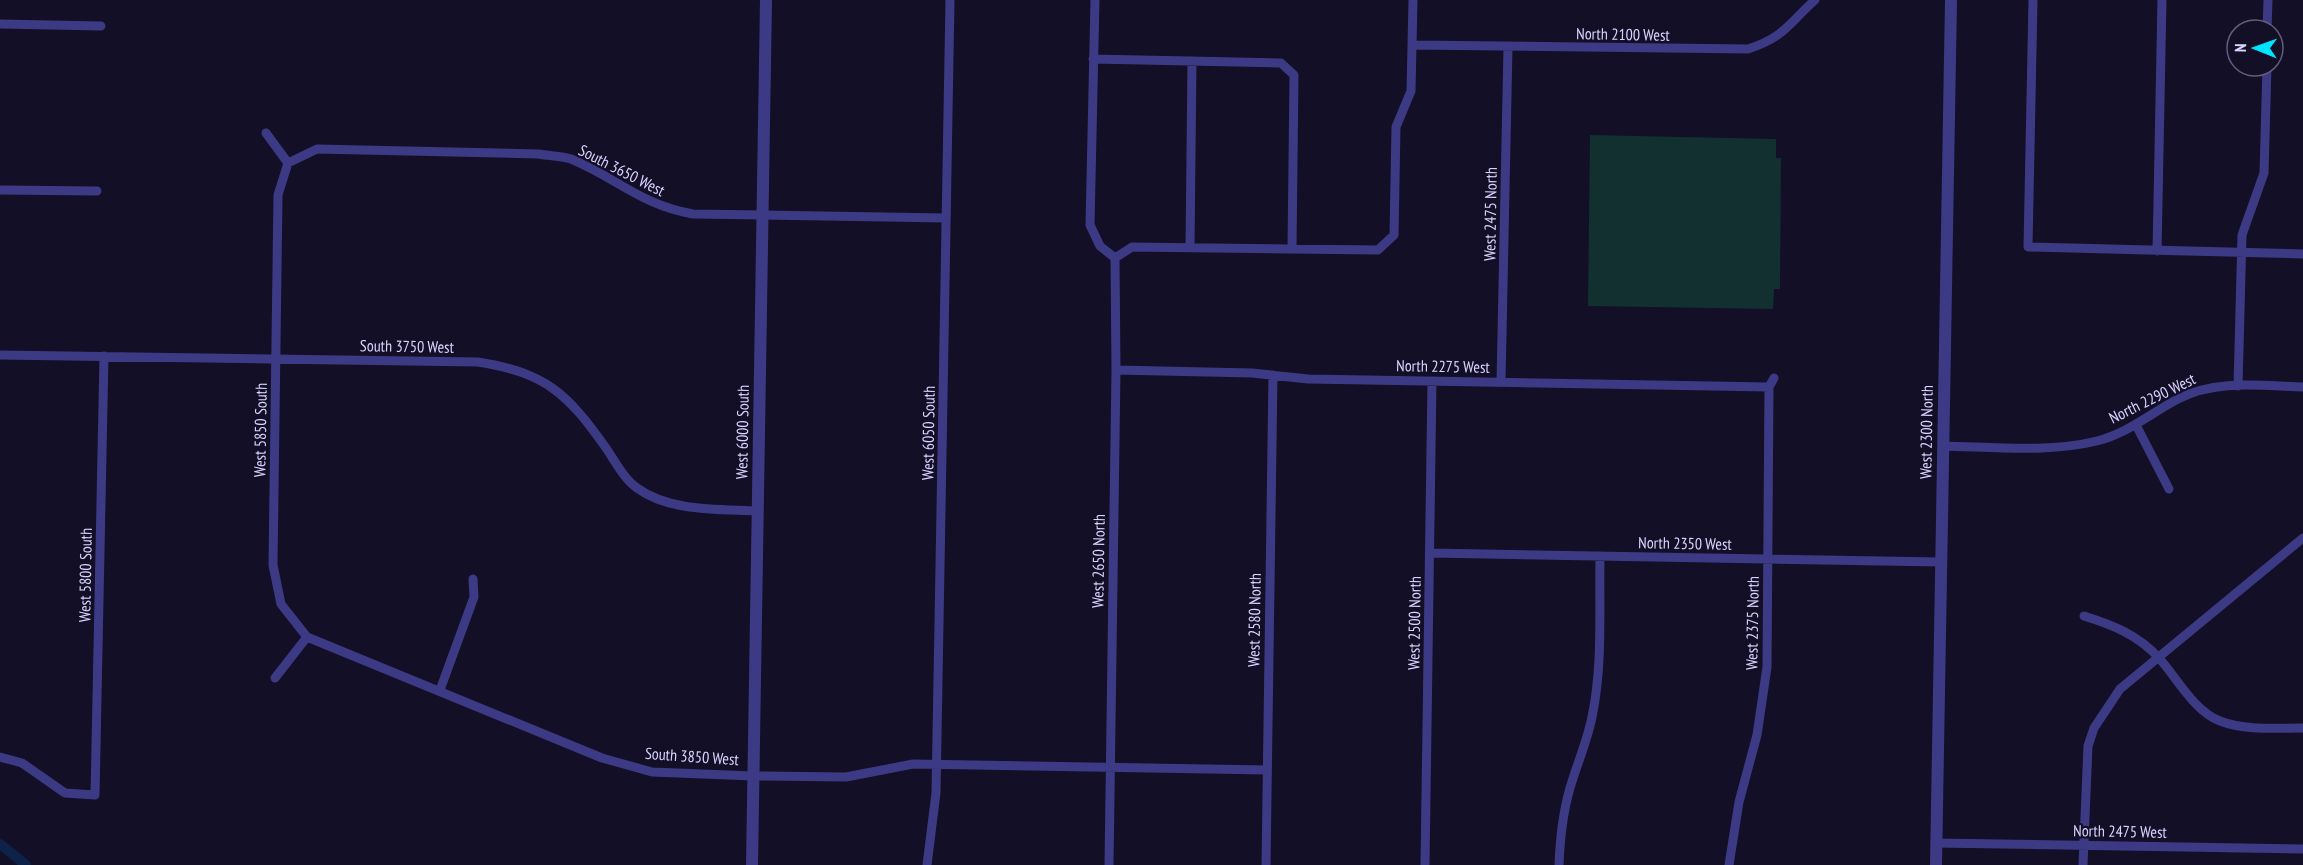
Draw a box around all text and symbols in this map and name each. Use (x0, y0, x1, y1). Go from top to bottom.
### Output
north arrow (2225, 18, 2285, 78)
street label: North 2100 West (1576, 23, 1671, 45)
text: N (2230, 43, 2250, 52)
street label: South 3650 West (576, 140, 669, 201)
street label: West 2475 North (1479, 167, 1501, 261)
street label: South 3750 West (360, 335, 455, 357)
street label: North 2275 West (1396, 355, 1491, 377)
street label: North 2290 West (2106, 368, 2199, 428)
street label: West 5850 South (249, 383, 271, 477)
street label: West 6000 South (731, 385, 753, 479)
street label: West 2300 North (1915, 385, 1937, 479)
street label: West 6050 South (917, 386, 939, 480)
street label: West 2650 North (1087, 514, 1109, 608)
street label: West 5800 South (74, 528, 96, 622)
street label: North 2350 West (1638, 532, 1733, 554)
street label: West 2580 North (1243, 573, 1265, 667)
street label: West 2500 North (1403, 576, 1425, 670)
street label: West 2375 North (1741, 576, 1763, 670)
street label: South 3850 West (644, 743, 740, 769)
street label: North 2475 West (2073, 820, 2168, 842)

